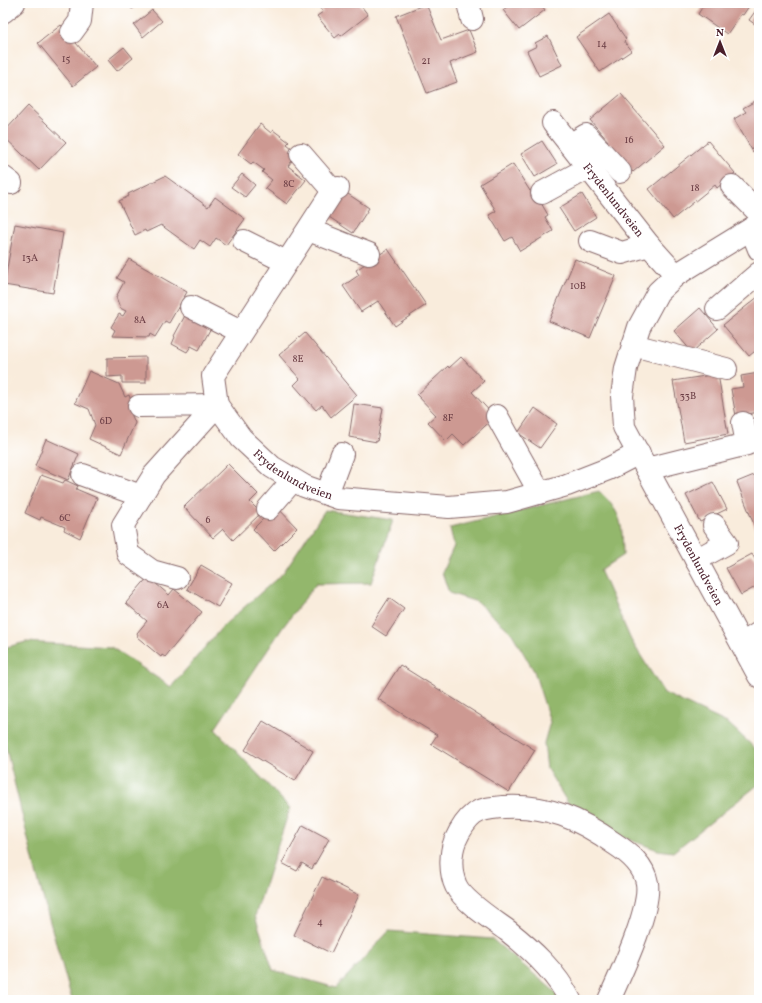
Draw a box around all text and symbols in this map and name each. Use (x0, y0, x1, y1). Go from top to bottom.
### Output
north arrow (700, 22, 740, 62)
text: N (716, 26, 724, 41)
house number: 14 (597, 37, 607, 51)
house number: 15 (62, 52, 71, 66)
house number: 21 (421, 54, 431, 68)
house number: 16 (625, 133, 633, 147)
street label: Frydenlundveien (579, 160, 647, 241)
house number: 8C (283, 177, 295, 191)
house number: 18 (691, 181, 699, 195)
house number: 13A (22, 251, 38, 265)
house number: 10B (570, 279, 586, 293)
house number: 8A (134, 313, 146, 327)
house number: 8E (292, 352, 304, 366)
house number: 33B (680, 389, 696, 403)
house number: 8F (443, 411, 454, 425)
house number: 6D (100, 414, 112, 428)
street label: Frydenlundveien (249, 446, 335, 504)
house number: 6C (59, 511, 71, 525)
house number: 6 (205, 513, 211, 527)
street label: Frydenlundveien (669, 522, 726, 609)
house number: 6A (157, 598, 169, 612)
house number: 4 (317, 915, 323, 929)

